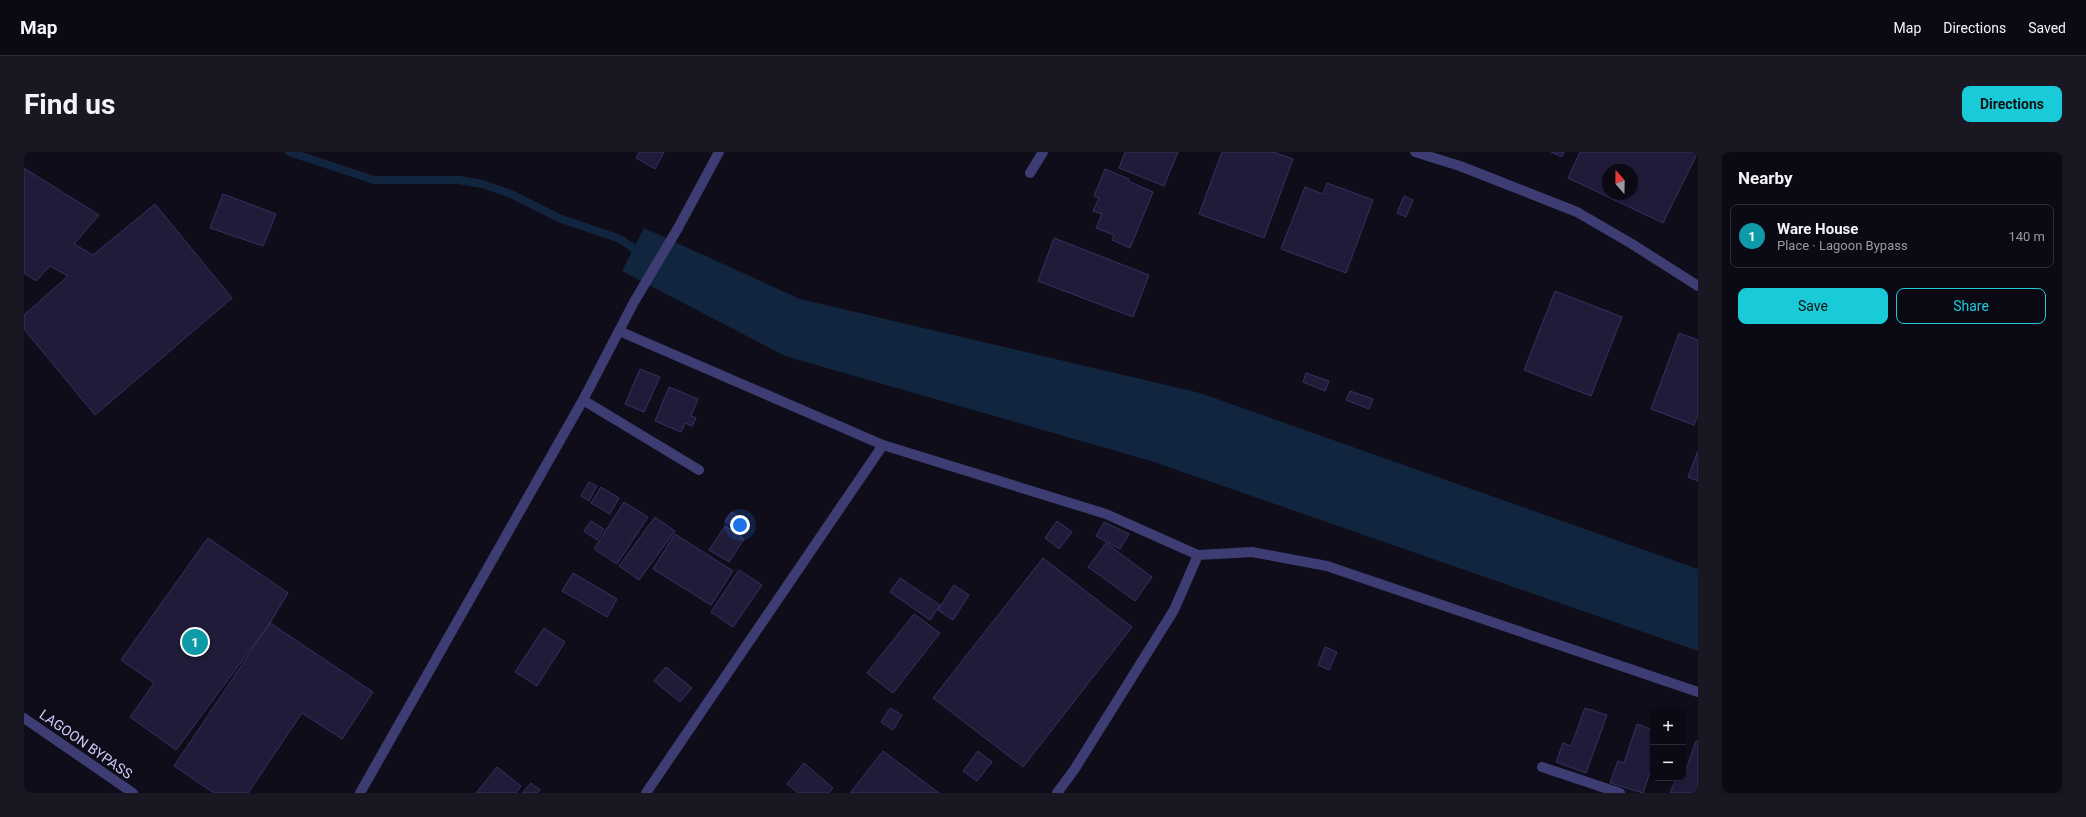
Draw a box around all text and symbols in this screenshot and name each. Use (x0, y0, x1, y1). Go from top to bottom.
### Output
text: Map (20, 16, 58, 39)
text: Map (1894, 20, 1921, 36)
text: Directions (1943, 20, 2006, 36)
text: Saved (2028, 20, 2066, 36)
button: Directions (1962, 86, 2062, 122)
text: Find us (24, 88, 115, 121)
north arrow (1602, 164, 1638, 200)
text: Nearby (1738, 168, 1793, 188)
text: Ware House (1777, 220, 1858, 238)
text: 1 (1748, 229, 1756, 244)
text: 140 m (2008, 229, 2045, 244)
text: Place · Lagoon Bypass (1777, 238, 1908, 253)
button: Save (1738, 288, 1888, 324)
button: Share (1896, 288, 2046, 324)
your location (730, 515, 750, 535)
pin: 1 (182, 627, 208, 657)
street label: LAGOON BYPASS (37, 706, 135, 782)
map controls (1650, 709, 1686, 781)
button: + (1650, 709, 1686, 745)
button: − (1650, 745, 1686, 781)

